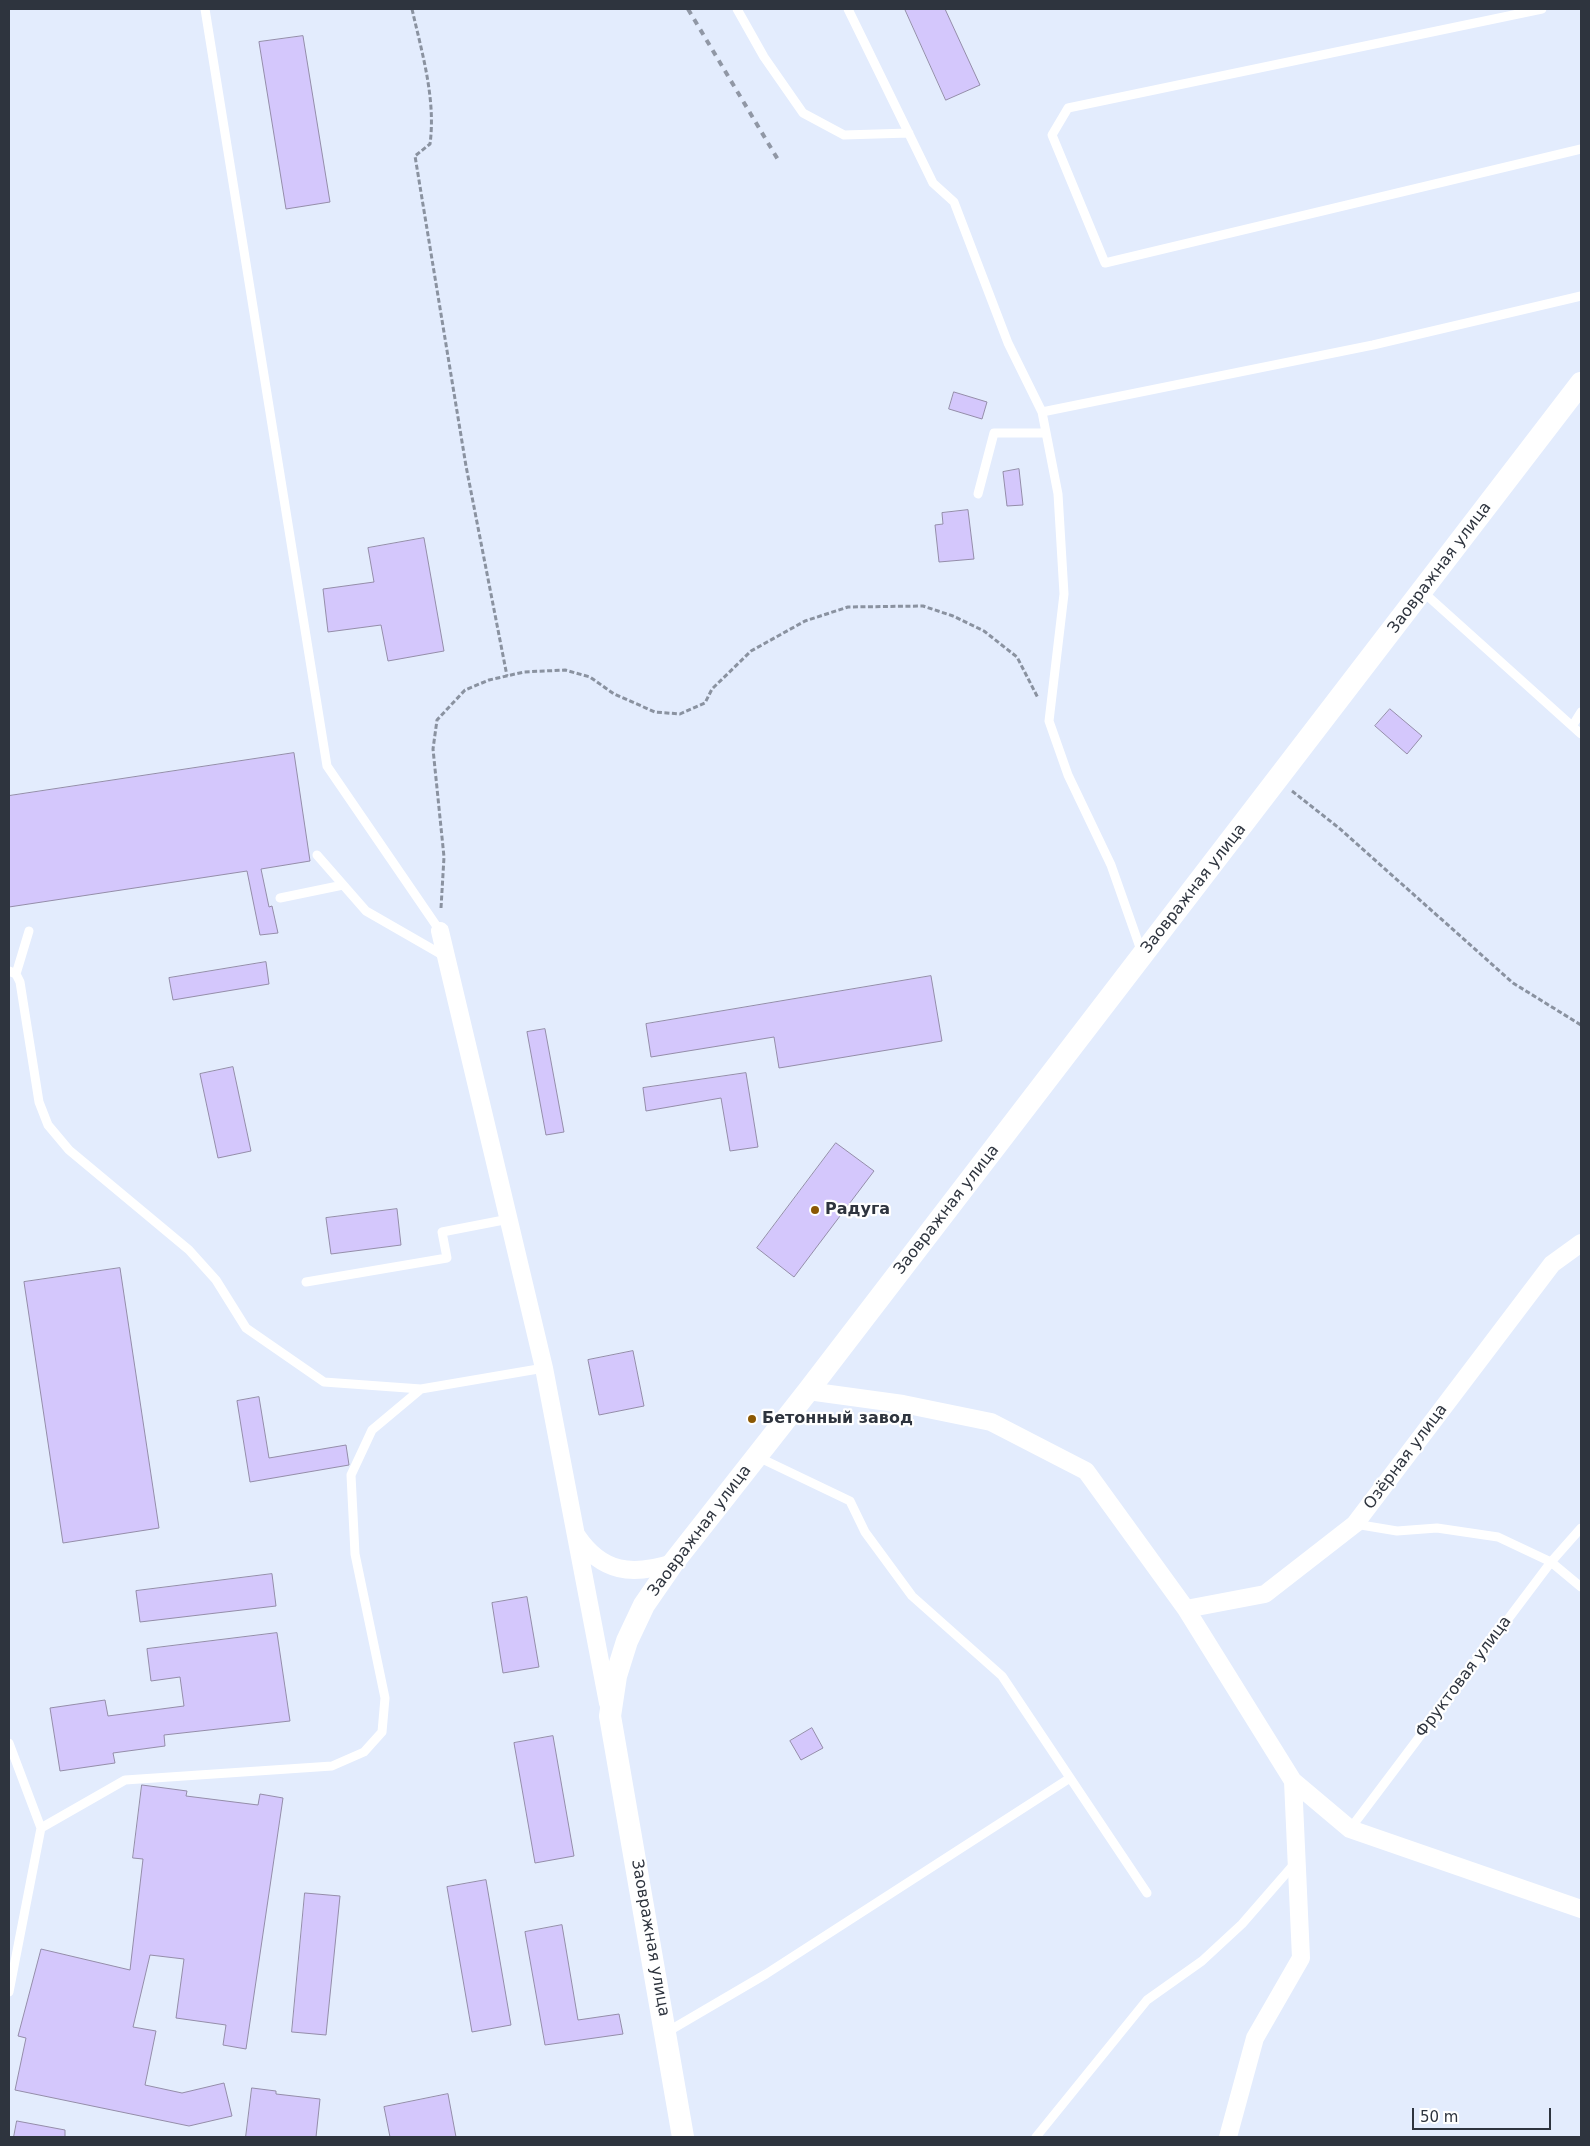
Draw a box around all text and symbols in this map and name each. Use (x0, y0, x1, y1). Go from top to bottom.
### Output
street label: Заовражная улица (1384, 499, 1496, 637)
street label: Заовражная улица (1137, 820, 1251, 958)
street label: Заовражная улица (890, 1141, 1004, 1279)
place label: Радуга (825, 1200, 890, 1220)
marker: Радуга (809, 1204, 821, 1216)
street label: Озёрная улица (1360, 1401, 1452, 1513)
place label: Бетонный завод (762, 1409, 913, 1429)
marker: Бетонный завод (746, 1413, 758, 1425)
street label: Заовражная улица (644, 1462, 756, 1600)
street label: Фруктовая улица (1412, 1613, 1516, 1741)
street label: Заовражная улица (627, 1858, 673, 2018)
scale bar (1415, 2098, 1554, 2130)
text: 50 m (1420, 2108, 1458, 2126)

